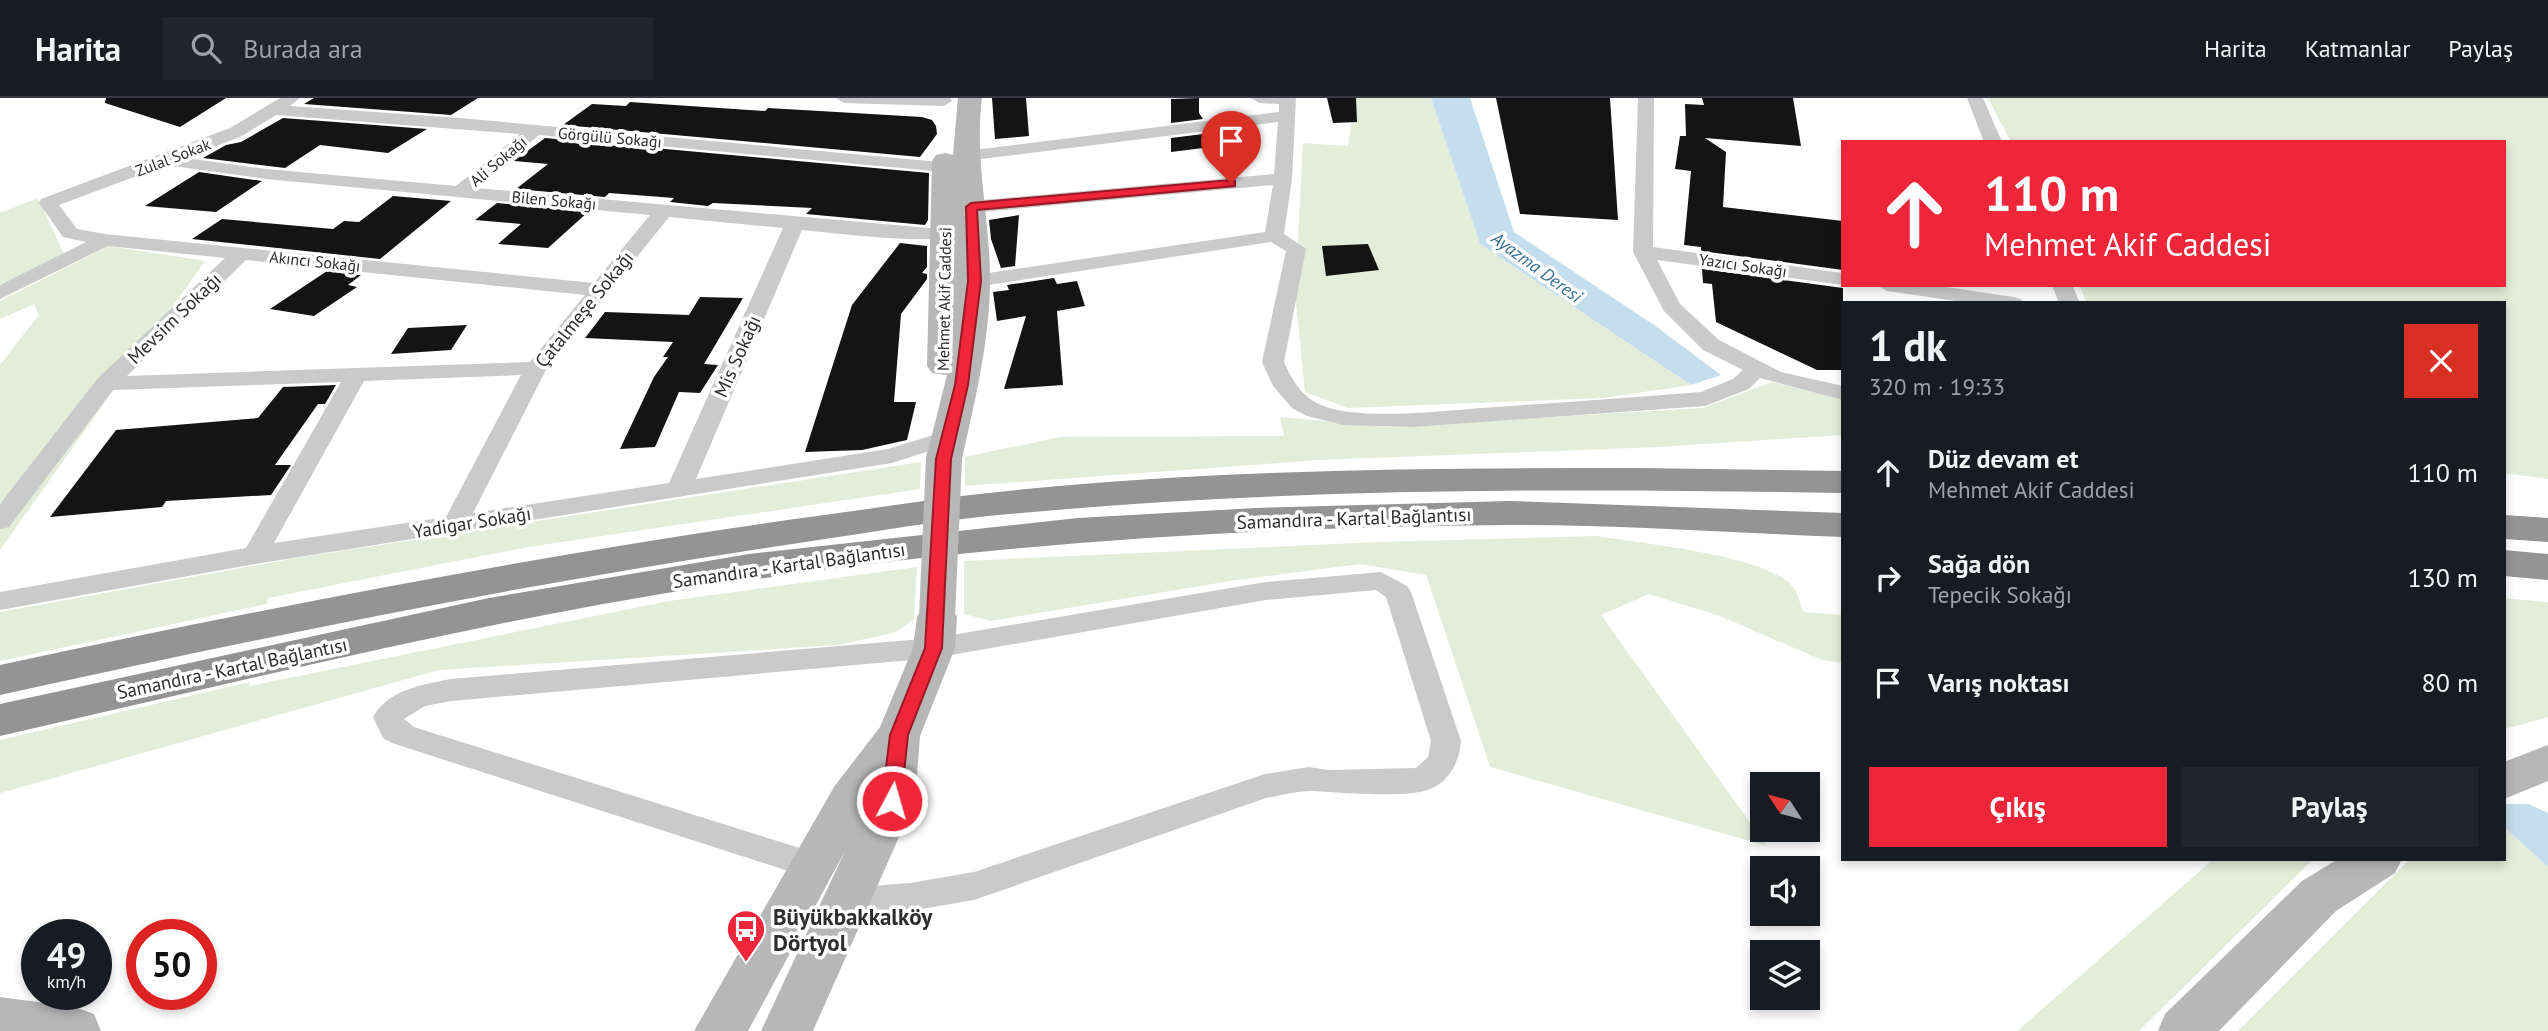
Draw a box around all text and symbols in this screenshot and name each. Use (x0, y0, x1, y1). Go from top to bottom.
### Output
search box (163, 17, 653, 80)
text: Harita (35, 27, 121, 70)
icon: search (187, 29, 225, 67)
text: Burada ara (243, 32, 363, 65)
text: Harita (2204, 33, 2267, 64)
text: Katmanlar (2305, 33, 2410, 64)
text: Paylaş (2448, 33, 2513, 64)
pin (1201, 111, 1261, 183)
street label: Görgülü Sokağı (557, 122, 663, 152)
icon: arrive (1212, 122, 1250, 160)
street label: Ali Sokağı (465, 131, 531, 191)
street label: Zulal Sokak (133, 133, 214, 180)
text: 110 m (1984, 161, 2119, 225)
icon: ahead (1869, 168, 1960, 259)
street label: Bilen Sokağı (511, 186, 597, 214)
text: Mehmet Akif Caddesi (1984, 223, 2271, 265)
water label: Ayazma Deresi (1486, 226, 1588, 308)
street label: Mehmet Akif Caddesi (933, 227, 955, 371)
street label: Akıncı Sokağı (269, 246, 361, 276)
street label: Çatalmeşe Sokağı (530, 246, 638, 372)
street label: Yazıcı Sokağı (1698, 249, 1788, 281)
street label: Mevsim Sokağı (122, 267, 226, 369)
street label: Mis Sokağı (708, 311, 766, 401)
text: 1 dk (1869, 318, 1947, 373)
button: close (2404, 324, 2478, 398)
text: 320 m · 19:33 (1869, 372, 2005, 401)
text: Düz devam et (1928, 442, 2078, 475)
icon: ahead (1869, 454, 1907, 492)
text: 110 m (2407, 456, 2478, 489)
text: Mehmet Akif Caddesi (1928, 475, 2135, 504)
street label: Yadigar Sokağı (411, 501, 533, 543)
street label: Samandıra - Kartal Bağlantısı (1236, 502, 1472, 534)
street label: Samandıra - Kartal Bağlantısı (671, 537, 907, 593)
text: Sağa dön (1928, 547, 2030, 580)
icon: right (1869, 559, 1907, 597)
text: 130 m (2407, 561, 2478, 594)
text: Tepecik Sokağı (1928, 580, 2072, 609)
street label: Samandıra - Kartal Bağlantısı (115, 632, 349, 704)
icon: arrive (1869, 664, 1907, 702)
text: Varış noktası (1928, 666, 2070, 699)
text: 80 m (2422, 666, 2478, 699)
position arrow (855, 764, 929, 838)
button: Çıkış (1869, 767, 2167, 847)
button: Paylaş (2181, 767, 2478, 847)
north arrow (1750, 772, 1820, 842)
map controls (1750, 772, 1820, 1010)
button: sound (1750, 856, 1820, 926)
place label: Büyükbakkalköy Dörtyol (773, 902, 933, 957)
bus stop icon: Büyükbakkalköy Dörtyol (725, 908, 767, 963)
speed limit sign: 50 (126, 919, 217, 1010)
text: 49 (47, 932, 86, 978)
button: layers (1750, 940, 1820, 1010)
text: km/h (47, 970, 86, 993)

